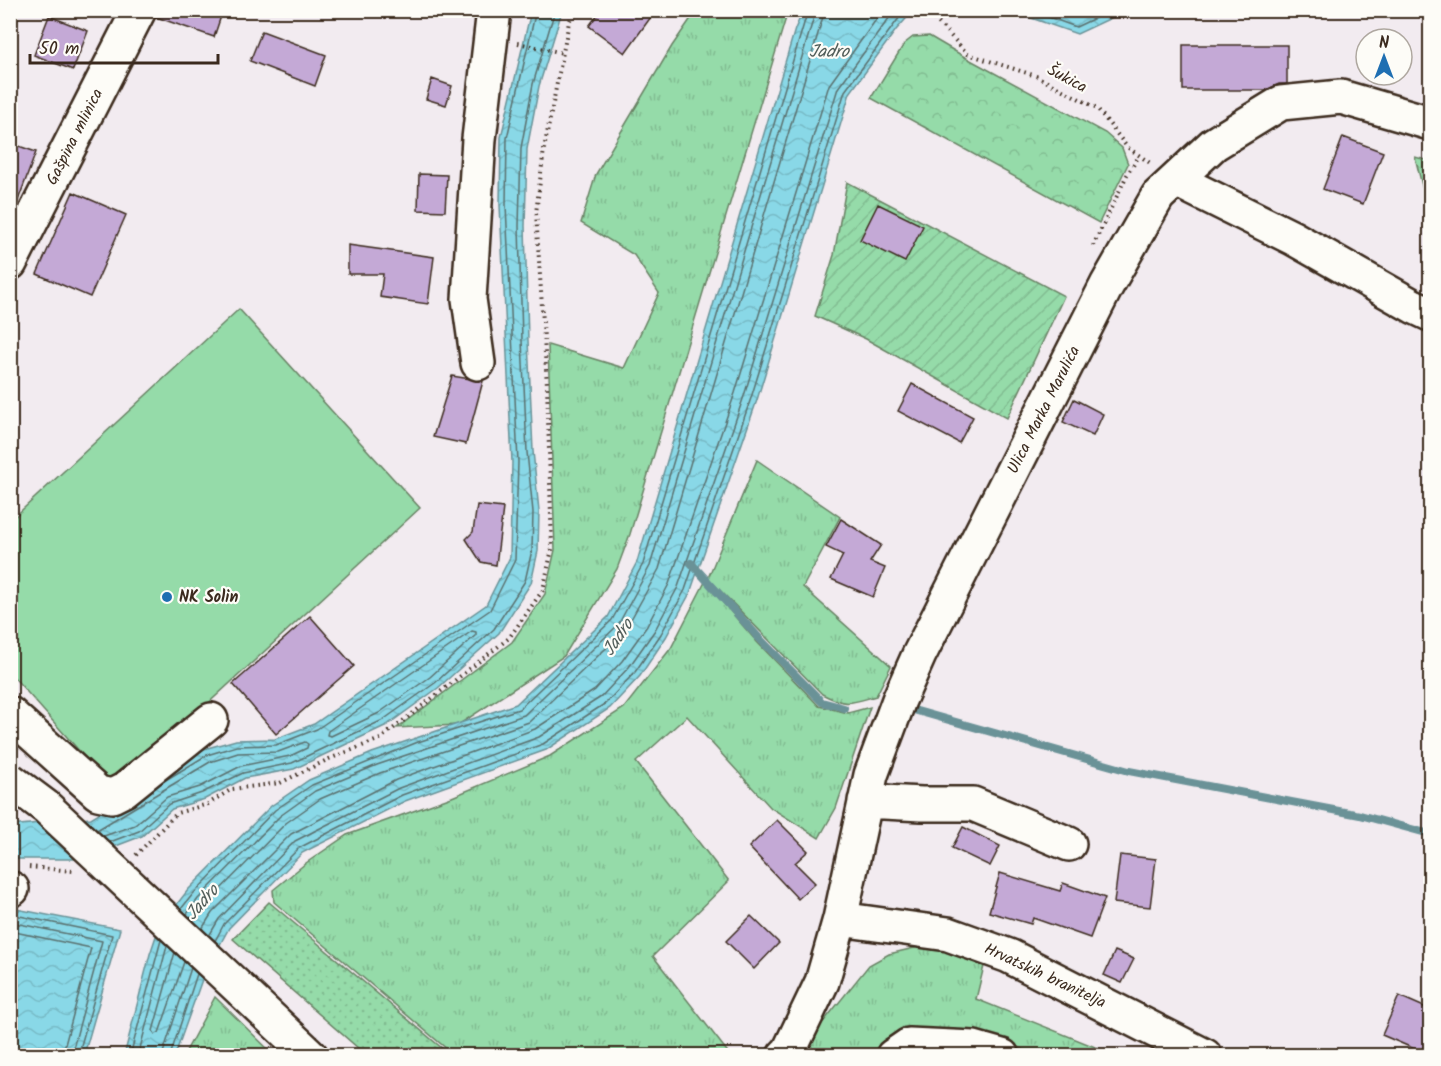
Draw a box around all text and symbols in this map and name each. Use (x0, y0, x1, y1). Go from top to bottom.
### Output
scale bar (30, 27, 218, 65)
north arrow (1354, 27, 1414, 87)
text: N (1379, 31, 1389, 56)
text: 50 m (39, 35, 79, 64)
water label: Jadro (809, 38, 851, 67)
street label: Šukica (1043, 58, 1091, 100)
street label: Gašpina mlinica (40, 84, 110, 190)
street label: Ulica Marka Marulića (1001, 342, 1087, 478)
place label: NK Solin (179, 585, 238, 610)
marker: NK Solin (160, 590, 174, 604)
water label: Jadro (596, 612, 643, 663)
water label: Jadro (179, 877, 228, 928)
street label: Hrvatskih branitelja (980, 937, 1110, 1015)

